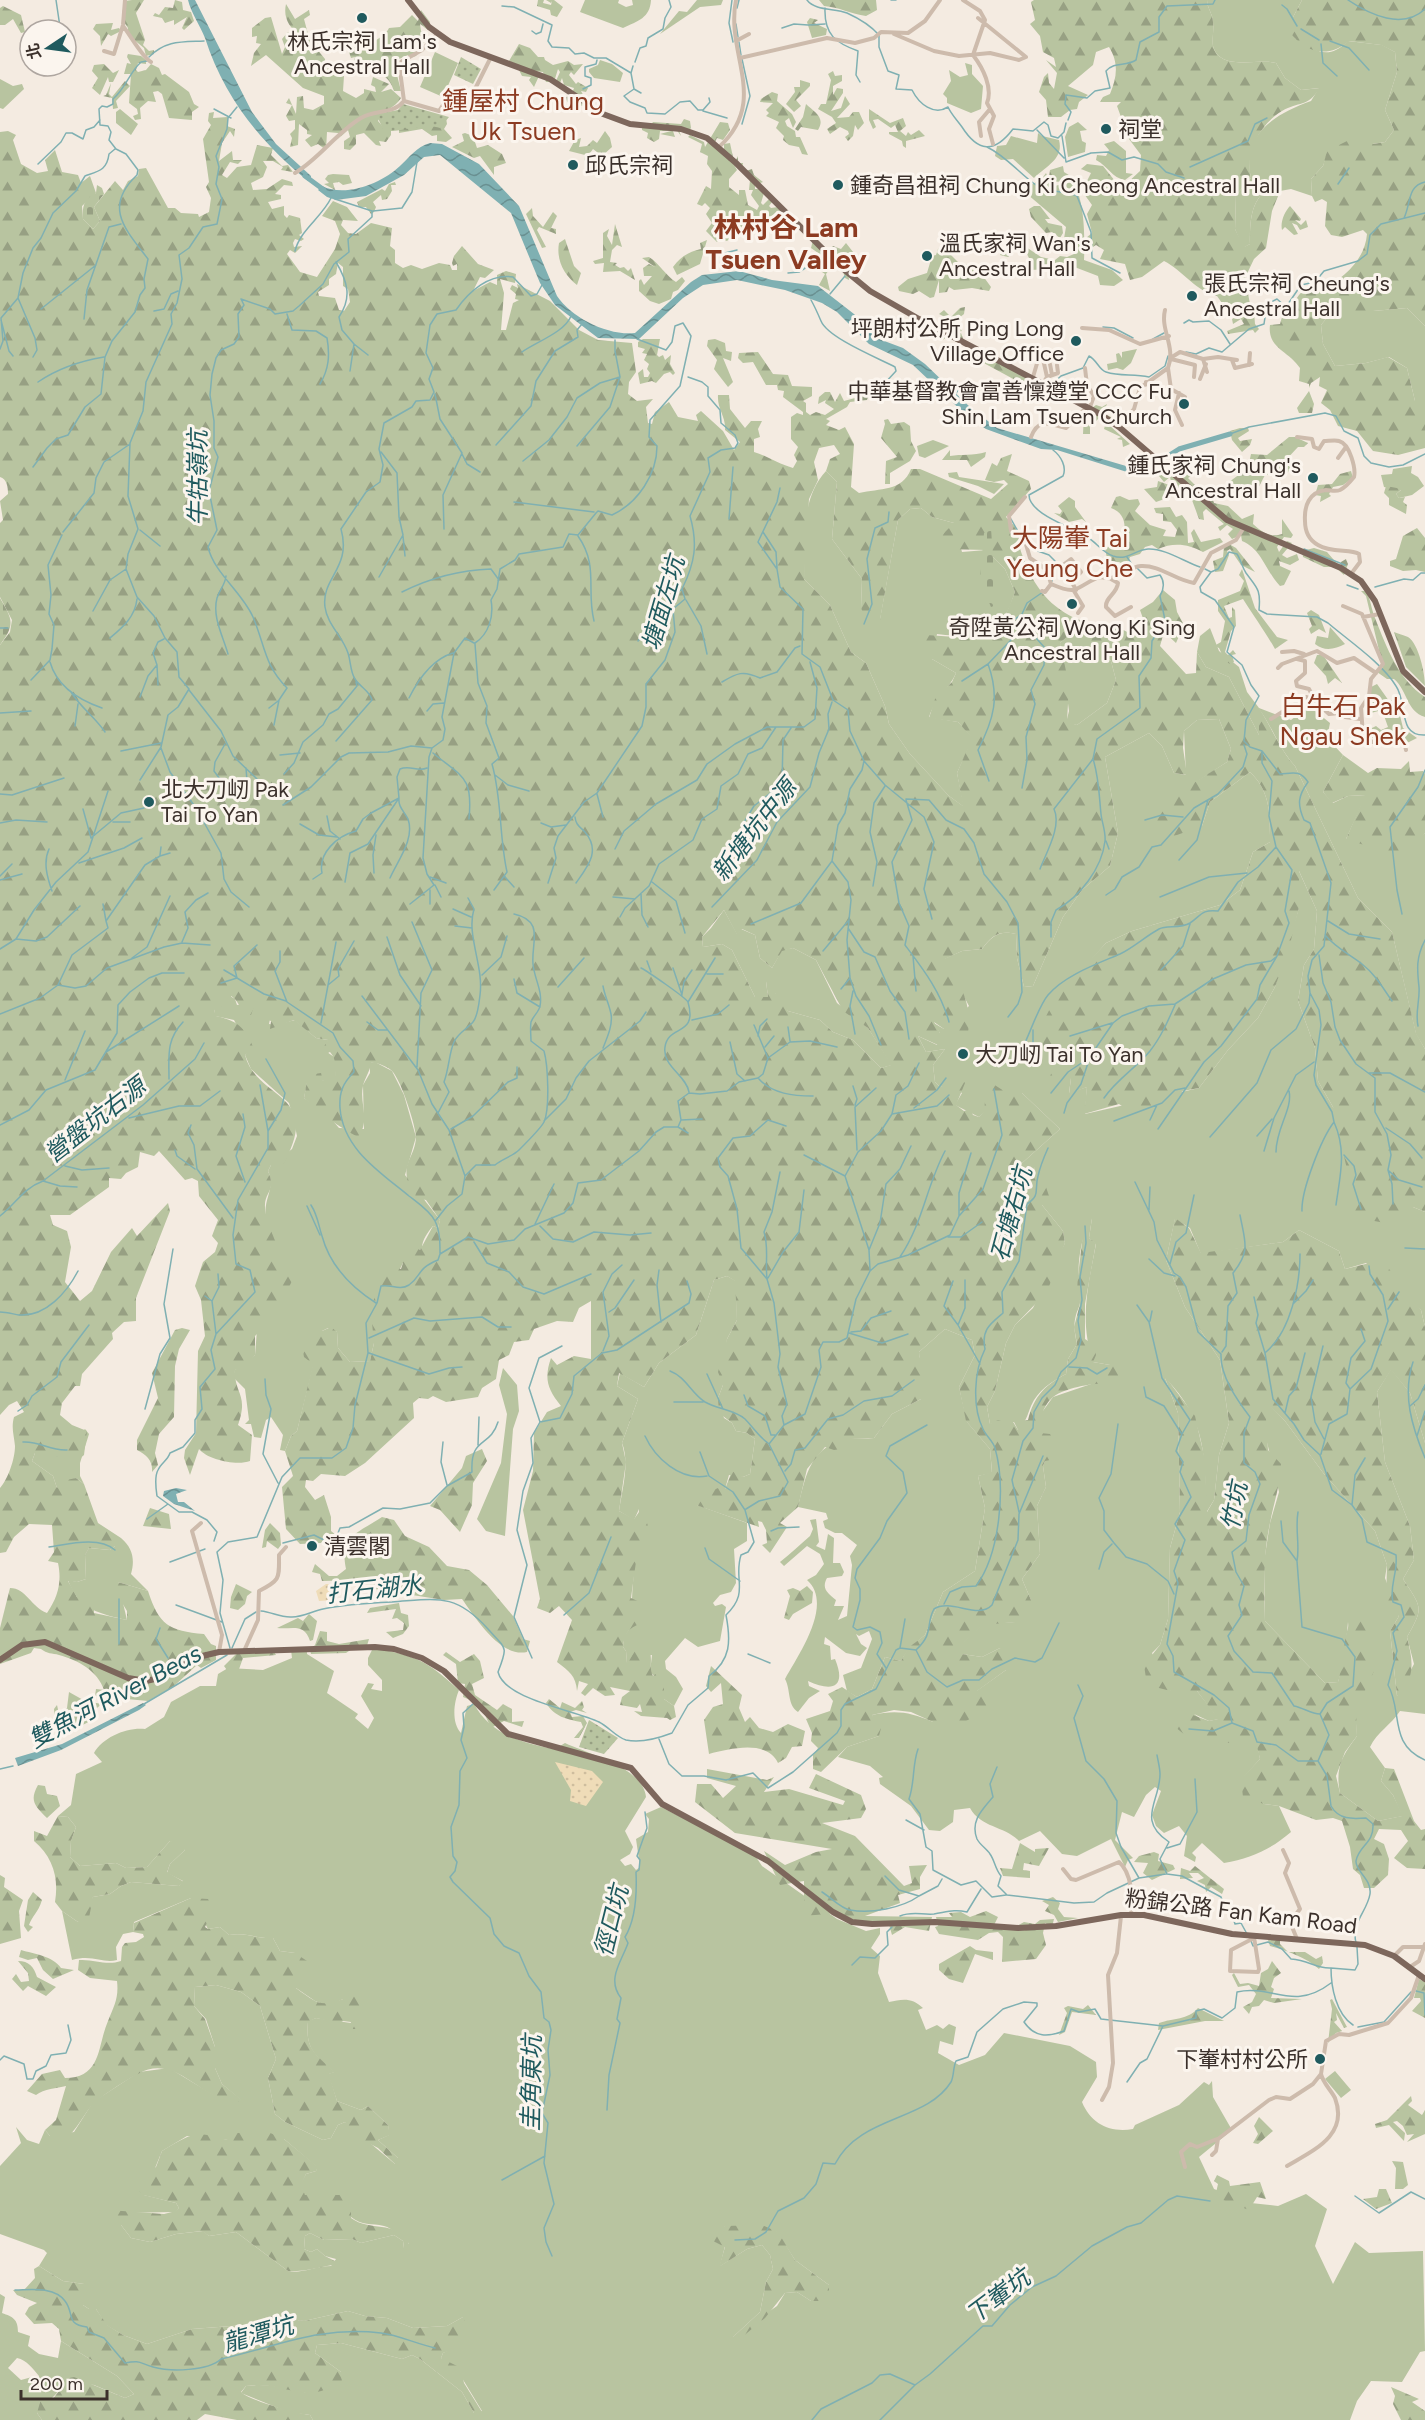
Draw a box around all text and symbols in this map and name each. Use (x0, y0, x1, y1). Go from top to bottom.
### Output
marker: 林氏宗祠 Lam's Ancestral Hall (355, 11, 369, 25)
north arrow (18, 18, 78, 78)
place label: 林氏宗祠 Lam's Ancestral Hall (287, 28, 437, 80)
text: 北 (23, 41, 45, 61)
district label: 鍾屋村 Chung Uk Tsuen (442, 85, 604, 147)
place label: 祠堂 (1118, 116, 1162, 143)
marker: 祠堂 (1099, 122, 1113, 136)
place label: 邱氏宗祠 (585, 152, 673, 179)
marker: 邱氏宗祠 (566, 158, 580, 172)
place label: 鍾奇昌祖祠 Chung Ki Cheong Ancestral Hall (850, 172, 1280, 199)
marker: 鍾奇昌祖祠 Chung Ki Cheong Ancestral Hall (831, 178, 845, 192)
district label: 林村谷 Lam Tsuen Valley (705, 210, 867, 276)
place label: 溫氏家祠 Wan's Ancestral Hall (939, 230, 1091, 282)
marker: 溫氏家祠 Wan's Ancestral Hall (920, 249, 934, 263)
place label: 張氏宗祠 Cheung's Ancestral Hall (1204, 270, 1390, 322)
marker: 張氏宗祠 Cheung's Ancestral Hall (1185, 289, 1199, 303)
place label: 坪朗村公所 Ping Long Village Office (851, 315, 1064, 367)
marker: 坪朗村公所 Ping Long Village Office (1069, 334, 1083, 348)
place label: 中華基督教會富善懍遵堂 CCC Fu Shin Lam Tsuen Church (848, 378, 1172, 430)
marker: 中華基督教會富善懍遵堂 CCC Fu Shin Lam Tsuen Church (1177, 397, 1191, 411)
water label: 牛牯嶺坑 (183, 427, 212, 526)
place label: 鍾氏家祠 Chung's Ancestral Hall (1127, 452, 1301, 504)
marker: 鍾氏家祠 Chung's Ancestral Hall (1306, 471, 1320, 485)
district label: 大陽輋 Tai Yeung Che (1007, 522, 1133, 584)
water label: 塘面左坑 (636, 550, 691, 653)
marker: 奇陞黃公祠 Wong Ki Sing Ancestral Hall (1065, 597, 1079, 611)
place label: 奇陞黃公祠 Wong Ki Sing Ancestral Hall (949, 614, 1195, 666)
district label: 白牛石 Pak Ngau Shek (1280, 690, 1407, 752)
water label: 新塘坑中源 (706, 771, 805, 886)
place label: 北大刀屻 Pak Tai To Yan (161, 776, 289, 828)
marker: 北大刀屻 Pak Tai To Yan (142, 795, 156, 809)
place label: 大刀屻 Tai To Yan (975, 1041, 1143, 1068)
marker: 大刀屻 Tai To Yan (956, 1047, 970, 1061)
water label: 營盤坑右源 (39, 1069, 154, 1168)
water label: 石塘右坑 (985, 1161, 1038, 1264)
water label: 竹坑 (1215, 1477, 1253, 1532)
place label: 清雲閣 (324, 1533, 390, 1560)
marker: 清雲閣 (305, 1539, 319, 1553)
water label: 打石湖水 (325, 1569, 424, 1608)
water label: 雙魚河 River Beas (24, 1638, 206, 1754)
water label: 徑口坑 (588, 1880, 635, 1959)
street label: 粉錦公路 Fan Kam Road (1123, 1884, 1359, 1940)
water label: 圭角東坑 (516, 2032, 546, 2131)
place label: 下輋村村公所 (1176, 2046, 1308, 2073)
marker: 下輋村村公所 (1313, 2052, 1327, 2066)
water label: 下輋坑 (961, 2261, 1038, 2329)
water label: 龍潭坑 (219, 2309, 299, 2358)
scale bar (21, 2363, 106, 2401)
text: 200 m (30, 2373, 83, 2395)

